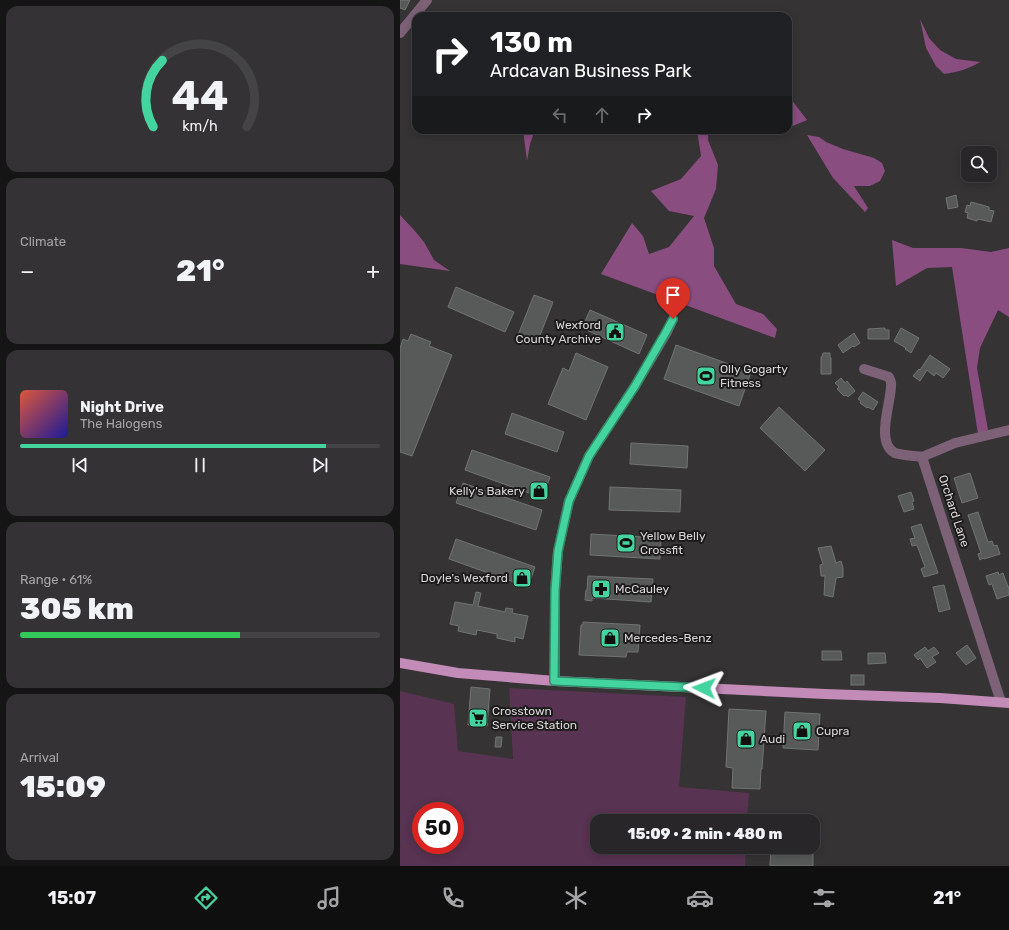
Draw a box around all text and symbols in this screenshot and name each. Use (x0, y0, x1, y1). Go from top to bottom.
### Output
text: 130 m (490, 26, 573, 59)
icon: right (424, 28, 476, 80)
text: Ardcavan Business Park (490, 60, 692, 82)
text: 44 (172, 71, 228, 120)
icon: left (549, 104, 571, 126)
icon: ahead (591, 104, 613, 126)
icon: right (633, 104, 655, 126)
text: km/h (182, 118, 218, 135)
map controls (961, 146, 997, 182)
button: search (961, 146, 997, 182)
text: Climate (20, 234, 66, 249)
text: 21° (176, 253, 225, 289)
text: − (20, 258, 34, 285)
text: + (366, 258, 380, 285)
pin (656, 278, 690, 319)
icon: arrive (662, 284, 684, 306)
place label: Wexford County Archive (516, 318, 601, 346)
public building icon: Wexford County Archive (604, 321, 626, 343)
place label: Olly Gogarty Fitness (720, 362, 788, 390)
sports icon: Olly Gogarty Fitness (695, 365, 717, 387)
text: Night Drive (80, 398, 164, 416)
text: The Halogens (80, 416, 162, 431)
icon: previous (69, 454, 91, 476)
icon: pause (189, 454, 211, 476)
icon: next (309, 454, 331, 476)
street label: Orchard Lane (936, 473, 972, 549)
shop icon: Kelly's Bakery (528, 480, 550, 502)
place label: Kelly's Bakery (449, 484, 525, 498)
place label: Yellow Belly Crossfit (640, 529, 706, 557)
sports icon: Yellow Belly Crossfit (615, 532, 637, 554)
shop icon: Doyle's Wexford (511, 567, 533, 589)
place label: Doyle's Wexford (421, 571, 508, 585)
text: Range · 61% (20, 572, 92, 587)
pharmacy icon: McCauley (590, 578, 612, 600)
place label: McCauley (615, 582, 669, 596)
text: 305 km (20, 591, 134, 627)
shop icon: Mercedes-Benz (599, 627, 621, 649)
place label: Mercedes-Benz (624, 631, 712, 645)
position arrow (683, 667, 725, 709)
place label: Crosstown Service Station (492, 704, 577, 732)
supermarket icon: Crosstown Service Station (467, 707, 489, 729)
shop icon: Cupra (791, 720, 813, 742)
place label: Cupra (816, 724, 849, 738)
shop icon: Audi (735, 728, 757, 750)
place label: Audi (760, 732, 785, 746)
text: Arrival (20, 750, 59, 765)
text: 15:09 (20, 769, 106, 805)
speed limit sign: 50 (412, 802, 464, 854)
text: 15:09 · 2 min · 480 m (628, 825, 782, 843)
icon: directions (192, 884, 220, 912)
icon: music (315, 884, 343, 912)
icon: phone (439, 884, 467, 912)
icon: climate (562, 884, 590, 912)
icon: car (686, 884, 714, 912)
icon: filters (810, 884, 838, 912)
text: 15:07 (48, 887, 96, 909)
text: 21° (933, 887, 961, 909)

